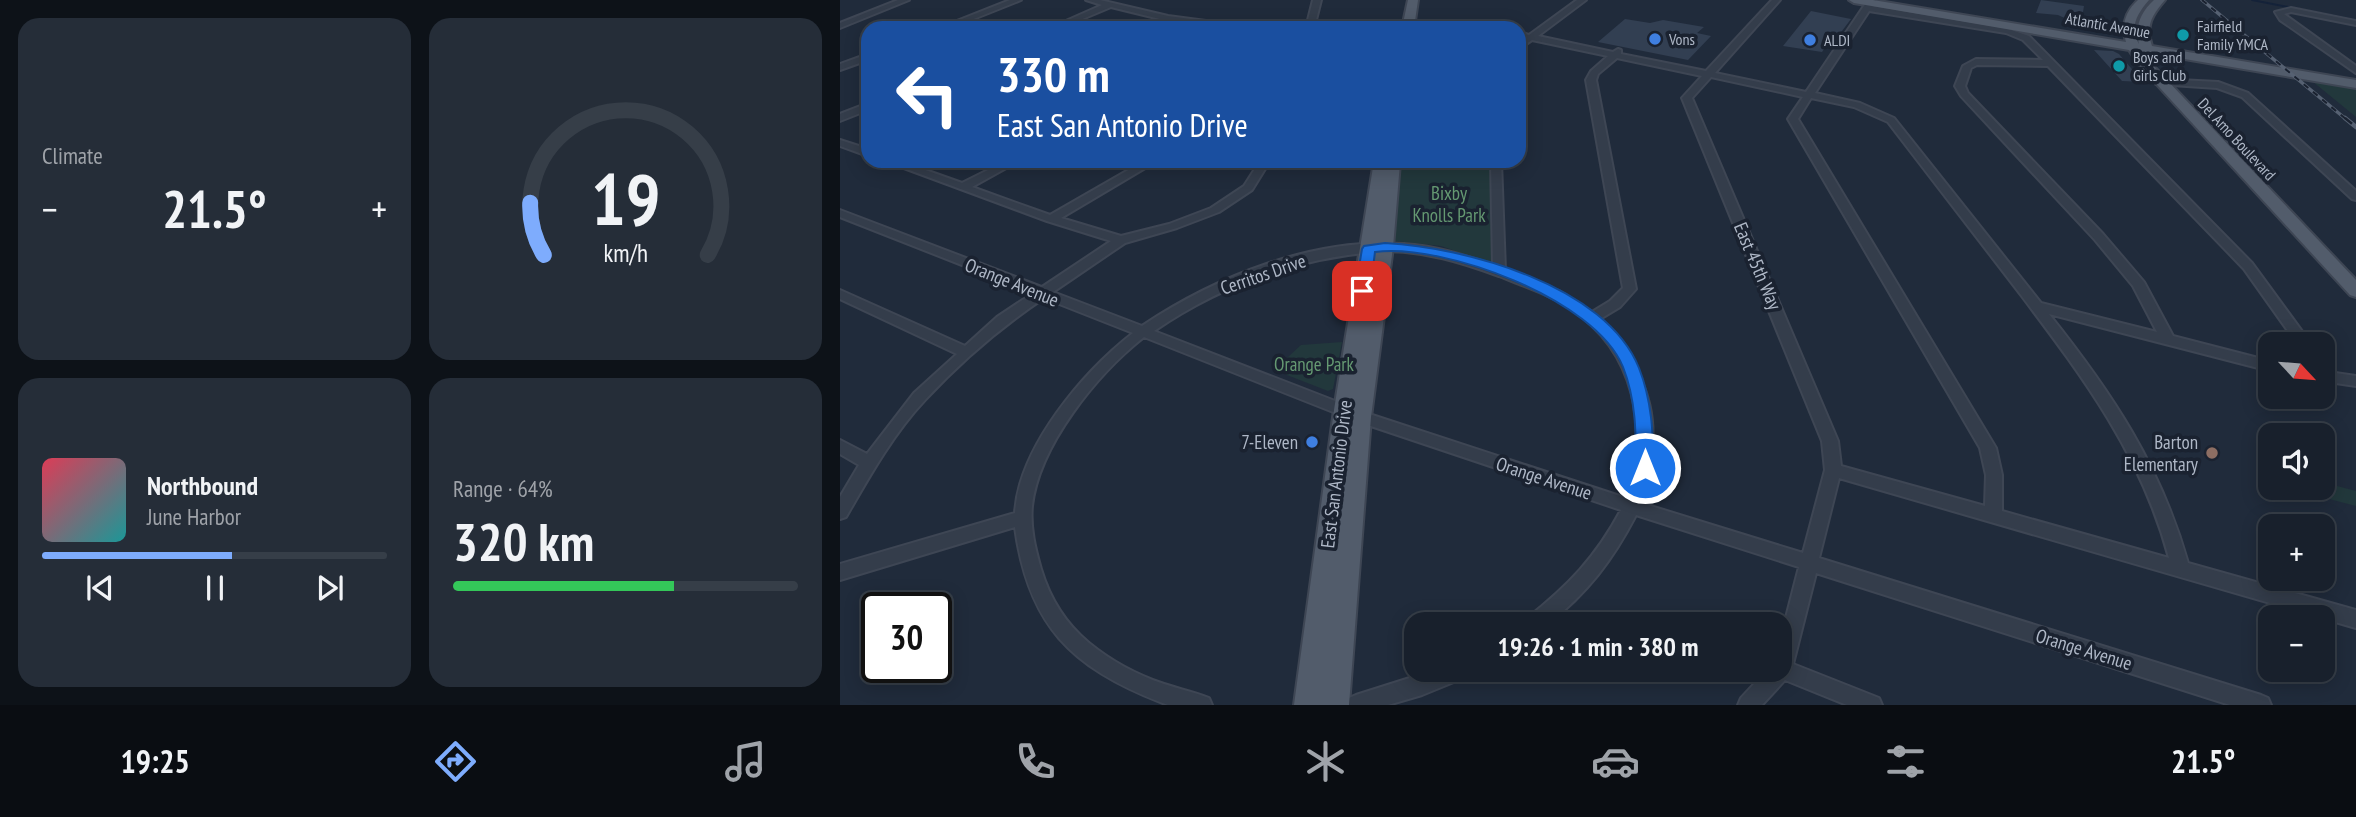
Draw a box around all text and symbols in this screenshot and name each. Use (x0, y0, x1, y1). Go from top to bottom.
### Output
street label: Atlantic Avenue (2064, 8, 2152, 42)
place label: Fairfield Family YMCA (2197, 16, 2269, 54)
marker: Fairfield Family YMCA (2175, 27, 2191, 43)
place label: Vons (1668, 29, 1695, 49)
place label: ALDI (1824, 30, 1850, 50)
marker: Vons (1647, 31, 1663, 47)
marker: ALDI (1802, 32, 1818, 48)
text: 330 m (997, 42, 1110, 106)
place label: Boys and Girls Club (2133, 47, 2186, 85)
icon: left (882, 49, 973, 140)
marker: Boys and Girls Club (2111, 58, 2127, 74)
street label: Del Amo Boulevard (2194, 94, 2280, 184)
text: East San Antonio Drive (997, 104, 1248, 146)
text: Climate (42, 141, 103, 170)
text: 19 (591, 151, 660, 245)
text: 21.5° (162, 175, 267, 242)
park label: Bixby Knolls Park (1412, 181, 1486, 227)
text: − (42, 184, 58, 233)
text: + (371, 184, 387, 233)
street label: East 45th Way (1729, 219, 1787, 314)
text: km/h (603, 237, 648, 269)
street label: Cerritos Drive (1217, 248, 1309, 300)
street label: Orange Avenue (962, 252, 1063, 312)
pin (1332, 261, 1392, 321)
icon: arrive (1343, 272, 1381, 310)
north arrow (2258, 332, 2334, 410)
map controls (2258, 332, 2335, 682)
park label: Orange Park (1274, 352, 1355, 376)
street label: East San Antonio Drive (1315, 399, 1357, 549)
button: sound (2258, 423, 2335, 500)
place label: 7-Eleven (1241, 430, 1298, 454)
place label: Barton Elementary (2124, 430, 2199, 476)
position arrow (1608, 431, 1682, 505)
marker: 7-Eleven (1304, 434, 1320, 450)
marker: Barton Elementary (2204, 445, 2220, 461)
street label: Orange Avenue (1493, 451, 1595, 505)
text: Northbound (147, 469, 258, 502)
text: Range · 64% (453, 474, 553, 503)
text: June Harbor (147, 502, 241, 531)
text: 320 km (453, 508, 594, 575)
button: + (2258, 514, 2335, 591)
icon: previous (81, 569, 119, 607)
icon: pause (196, 569, 234, 607)
icon: next (311, 569, 349, 607)
speed limit sign: 30 (861, 592, 952, 683)
button: − (2258, 605, 2335, 682)
street label: Orange Avenue (2033, 623, 2135, 675)
text: 19:26 · 1 min · 380 m (1498, 630, 1698, 663)
icon: directions (431, 737, 480, 786)
icon: music (721, 737, 770, 786)
icon: phone (1011, 737, 1060, 786)
icon: climate (1301, 737, 1350, 786)
icon: car (1591, 737, 1640, 786)
icon: filters (1881, 737, 1930, 786)
text: 19:25 (121, 740, 190, 782)
text: 21.5° (2171, 740, 2235, 782)

